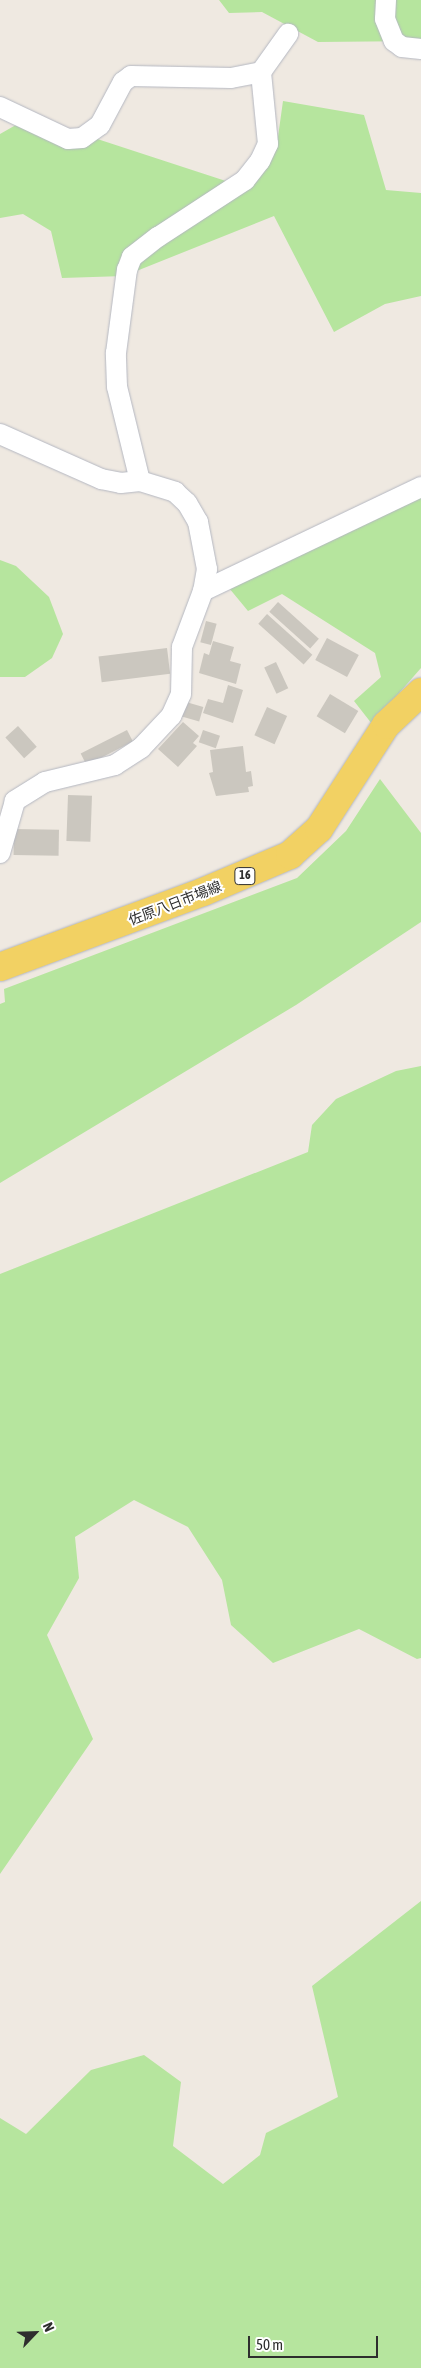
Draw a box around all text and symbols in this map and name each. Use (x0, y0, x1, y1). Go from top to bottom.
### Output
road number: 16 (234, 866, 256, 886)
street label: 佐原八日市場線 (126, 878, 224, 928)
north arrow (10, 2308, 60, 2358)
text: N (40, 2320, 58, 2334)
scale bar (251, 2326, 381, 2358)
text: 50 m (256, 2336, 283, 2353)

